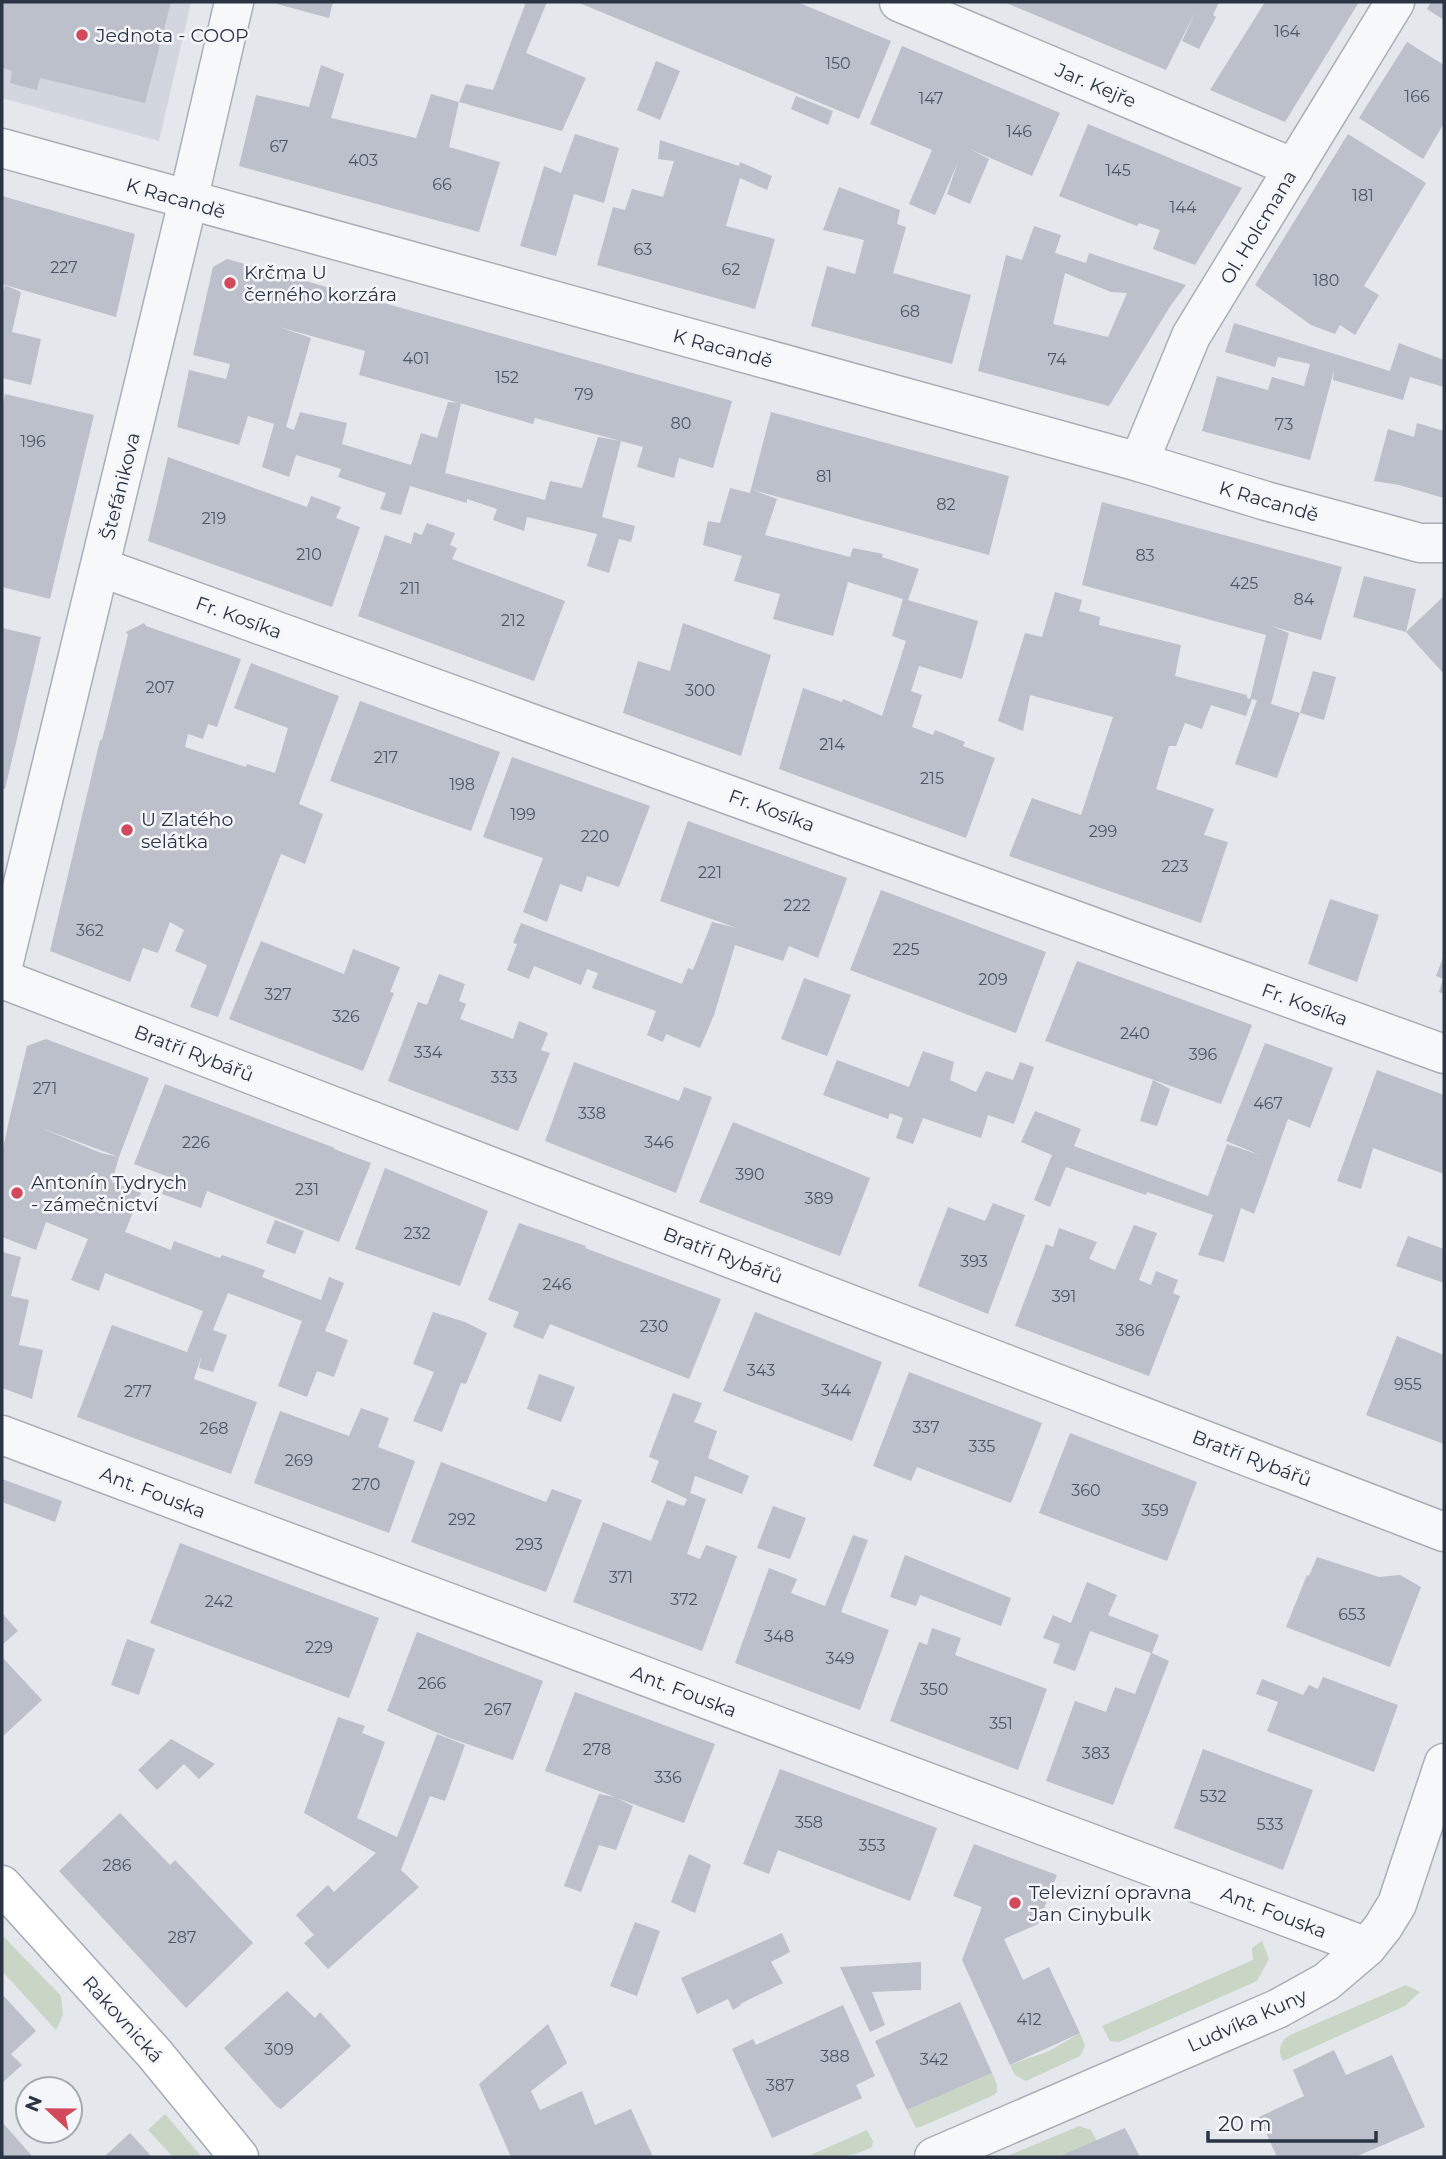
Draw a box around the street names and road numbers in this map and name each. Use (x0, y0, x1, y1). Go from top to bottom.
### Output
street label: Jar. Kejře (1051, 58, 1140, 113)
street label: Ol. Holcmana (1215, 166, 1301, 288)
street label: K Racandě (123, 173, 228, 224)
street label: K Racandě (670, 324, 775, 373)
street label: Štefánikova (96, 430, 145, 542)
street label: K Racandě (1216, 476, 1321, 527)
street label: Fr. Kosíka (193, 591, 285, 644)
street label: Fr. Kosíka (726, 784, 818, 837)
street label: Fr. Kosíka (1259, 978, 1351, 1031)
street label: Bratří Rybářů (131, 1020, 257, 1087)
street label: Bratří Rybářů (660, 1222, 786, 1289)
street label: Bratří Rybářů (1189, 1425, 1315, 1492)
street label: Ant. Fouska (97, 1462, 209, 1523)
street label: Ant. Fouska (628, 1661, 740, 1722)
street label: Ant. Fouska (1218, 1882, 1330, 1943)
street label: Rakovnická (78, 1971, 168, 2067)
street label: Ludvíka Kuny (1184, 1984, 1311, 2057)

